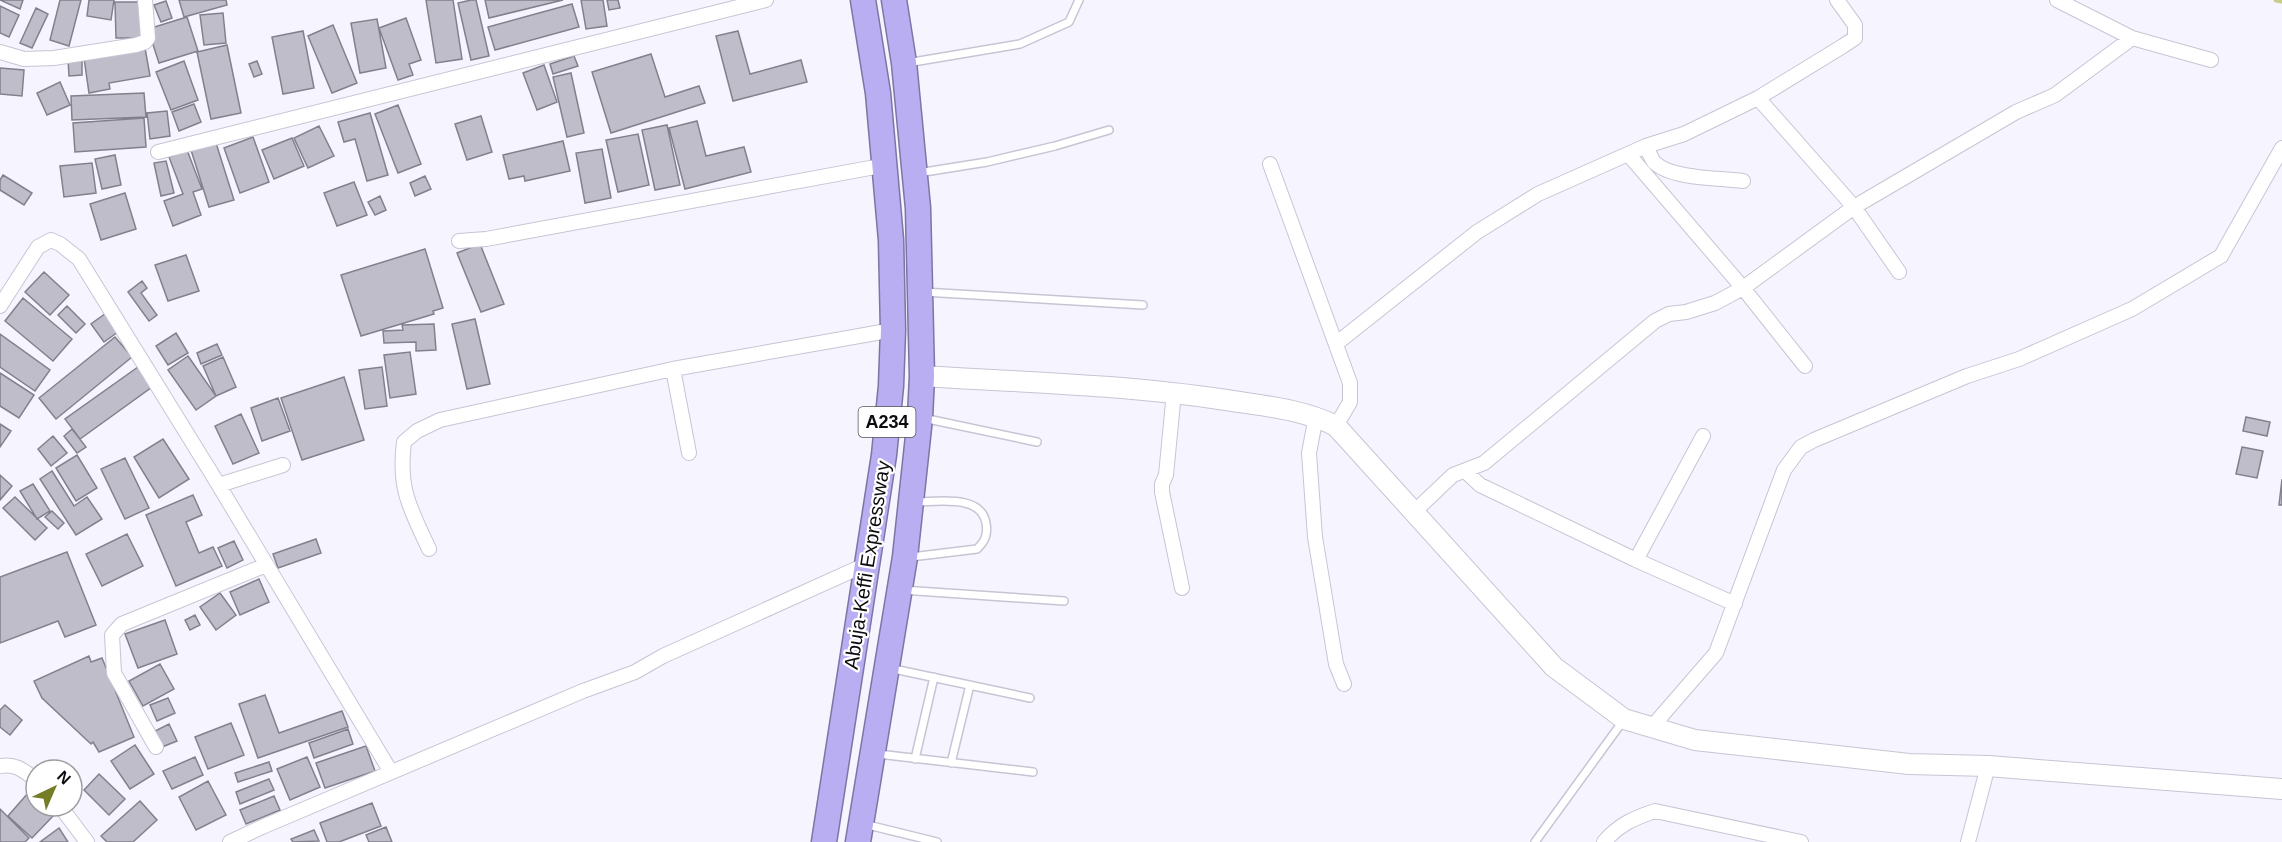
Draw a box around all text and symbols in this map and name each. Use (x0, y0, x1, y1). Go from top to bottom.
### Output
road number: A234 (858, 407, 916, 437)
street label: Abuja-Keffi Expressway (840, 459, 894, 671)
north arrow (24, 758, 84, 818)
text: N (54, 767, 74, 788)

